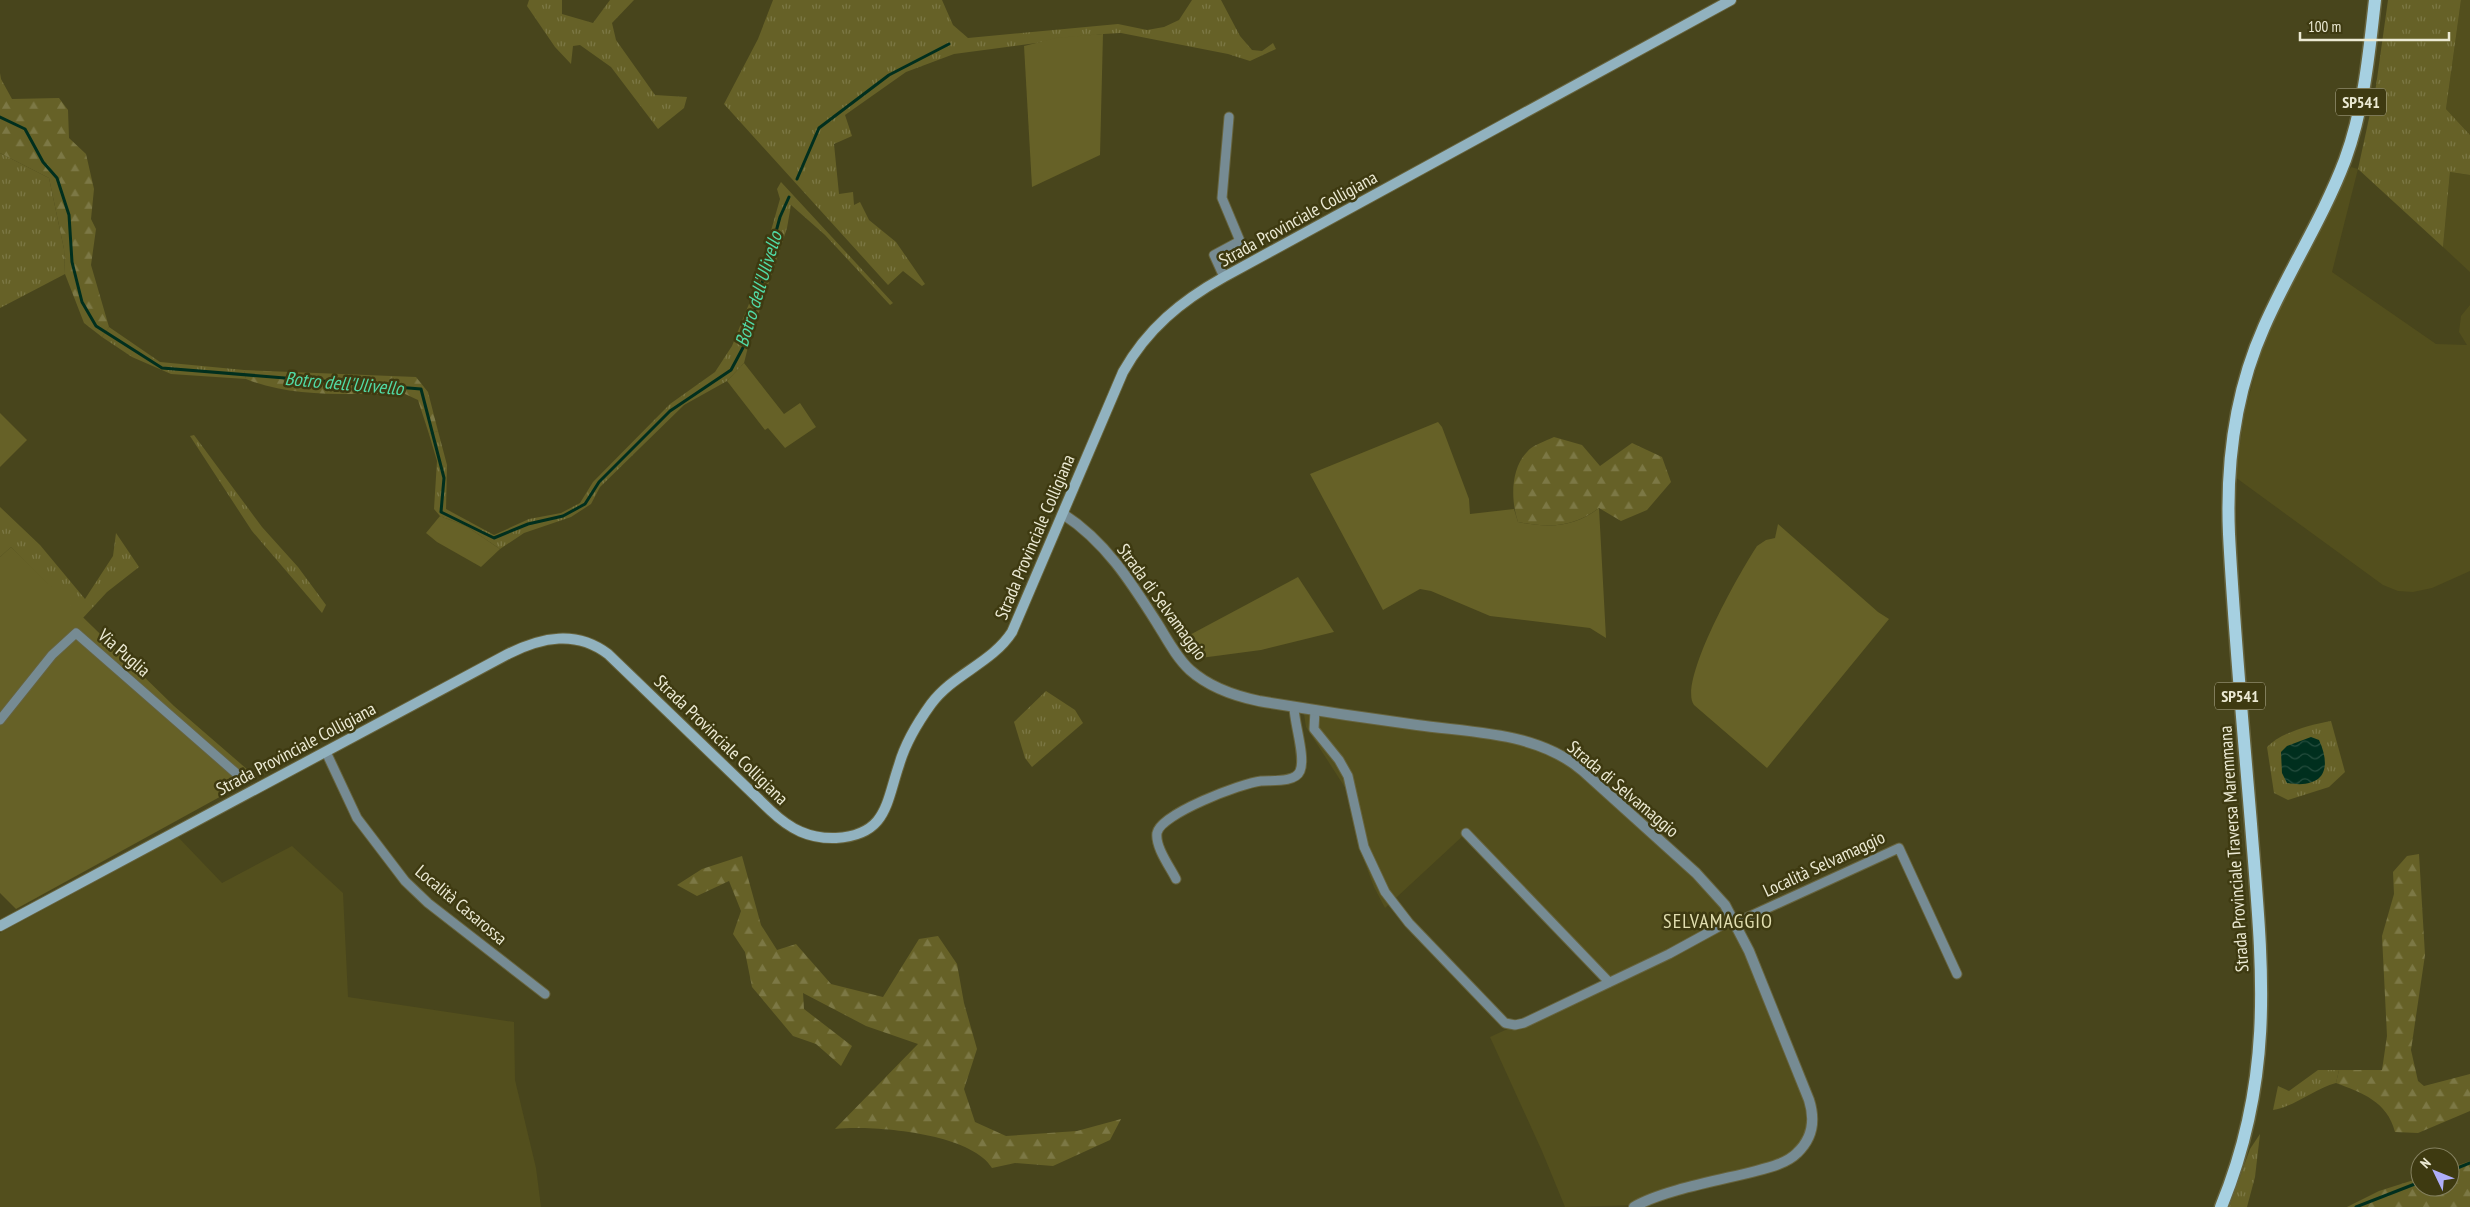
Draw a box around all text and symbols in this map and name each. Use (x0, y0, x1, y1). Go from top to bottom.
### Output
scale bar (2300, 10, 2449, 42)
text: 100 m (2308, 17, 2341, 36)
road number: SP541 (2336, 88, 2386, 115)
street label: Strada Provinciale Colligiana (1215, 166, 1381, 272)
water label: Botro dell'Ulivello (729, 227, 787, 349)
water label: Botro dell'Ulivello (284, 366, 406, 400)
street label: Strada Provinciale Colligiana (989, 451, 1080, 623)
street label: Strada di Selvamaggio (1112, 539, 1213, 665)
street label: Via Puglia (93, 623, 155, 682)
street label: Strada Provinciale Colligiana (650, 670, 793, 809)
road number: SP541 (2215, 682, 2265, 709)
street label: Strada Provinciale Colligiana (212, 697, 379, 800)
street label: Strada Provinciale Traversa Maremmana (2213, 725, 2254, 973)
street label: Strada di Selvamaggio (1563, 735, 1684, 842)
street label: Località Selvamaggio (1759, 825, 1889, 902)
street label: Località Casarossa (411, 860, 512, 950)
district label: SELVAMAGGIO (1663, 908, 1773, 934)
north arrow (2410, 1147, 2460, 1197)
text: N (2416, 1154, 2435, 1172)

